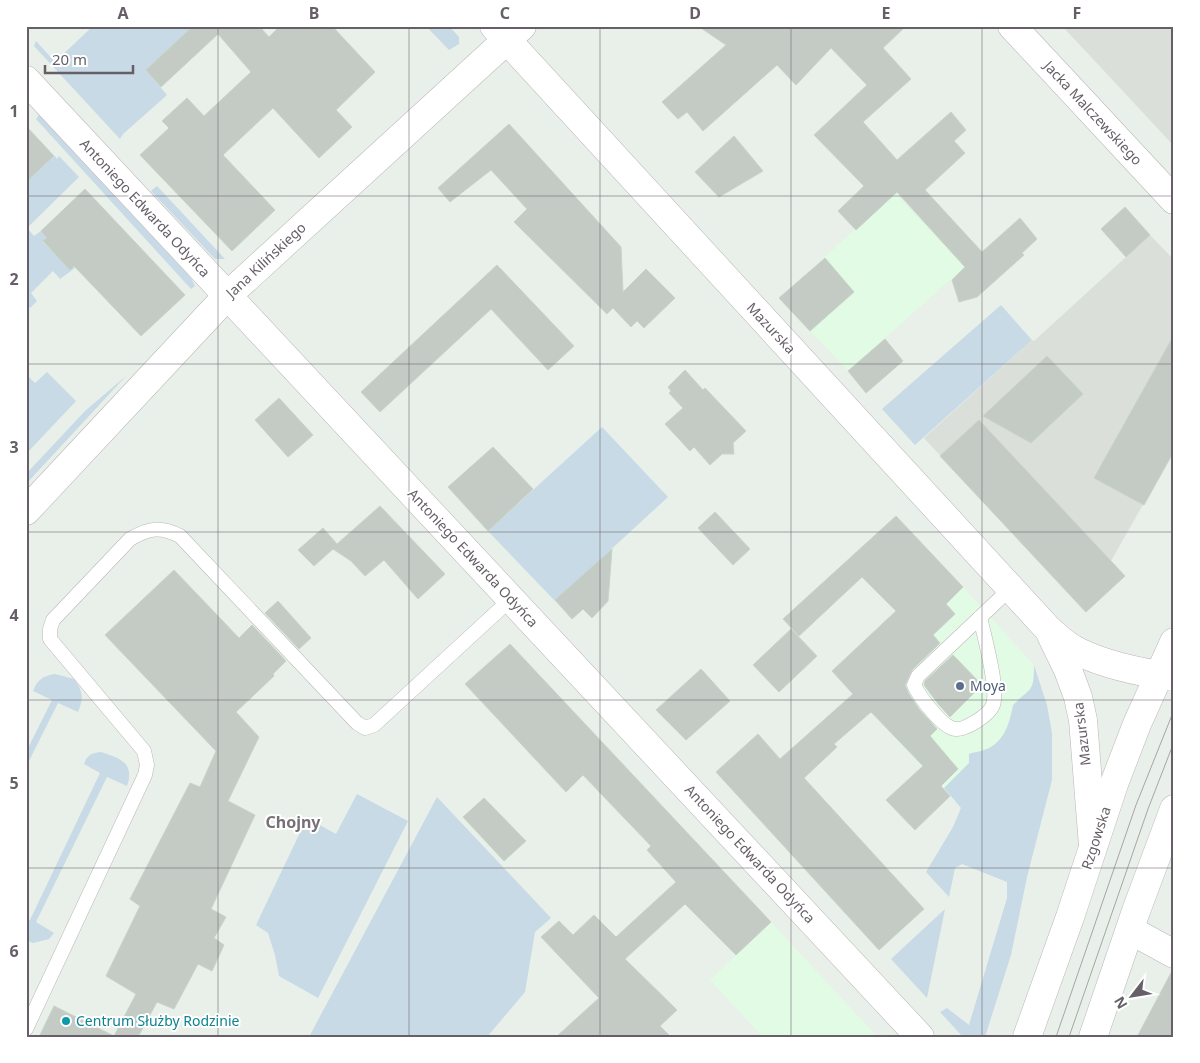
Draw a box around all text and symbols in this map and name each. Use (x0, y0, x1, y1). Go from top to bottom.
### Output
text: A (117, 2, 129, 24)
text: B (309, 2, 319, 24)
text: C (500, 2, 510, 24)
text: D (689, 2, 701, 24)
text: E (882, 2, 891, 24)
text: F (1073, 2, 1081, 24)
scale bar (45, 42, 132, 74)
text: 20 m (52, 49, 87, 69)
street label: Jacka Malczewskiego (1039, 55, 1147, 169)
text: 1 (9, 100, 19, 122)
street label: Antoniego Edwarda Odyńca (76, 134, 215, 281)
street label: Jana Kilińskiego (220, 218, 310, 303)
text: 2 (9, 268, 19, 290)
street label: Mazurska (743, 298, 800, 357)
text: 3 (9, 436, 19, 458)
street label: Antoniego Edwarda Odyńca (404, 484, 543, 631)
text: 4 (9, 604, 19, 626)
place label: Moya (970, 676, 1006, 695)
marker: Moya (954, 680, 966, 692)
street label: Mazurska (1068, 701, 1095, 767)
text: 5 (9, 772, 19, 794)
street label: Antoniego Edwarda Odyńca (681, 780, 820, 927)
street label: Rzgowska (1076, 804, 1115, 872)
district label: Chojny (266, 811, 321, 833)
text: 6 (9, 940, 19, 962)
north arrow (1108, 970, 1158, 1020)
text: N (1109, 993, 1132, 1013)
place label: Centrum Służby Rodzinie (76, 1011, 239, 1030)
marker: Centrum Służby Rodzinie (60, 1015, 72, 1027)

